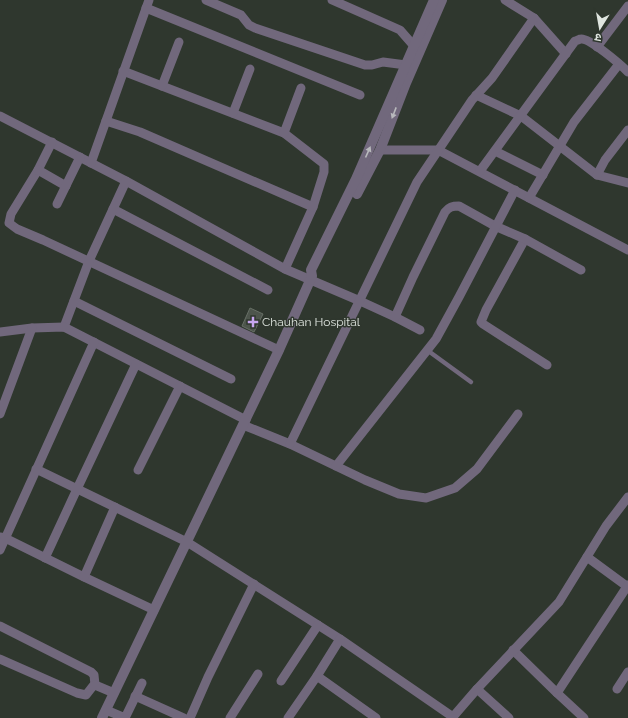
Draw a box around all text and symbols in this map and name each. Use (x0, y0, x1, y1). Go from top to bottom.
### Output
north arrow (580, 8, 620, 48)
text: उ (593, 30, 603, 44)
one-way arrow (391, 108, 397, 120)
one-way arrow (365, 146, 371, 158)
place label: Chauhan Hospital (262, 315, 361, 329)
marker: Chauhan Hospital (247, 316, 259, 328)

